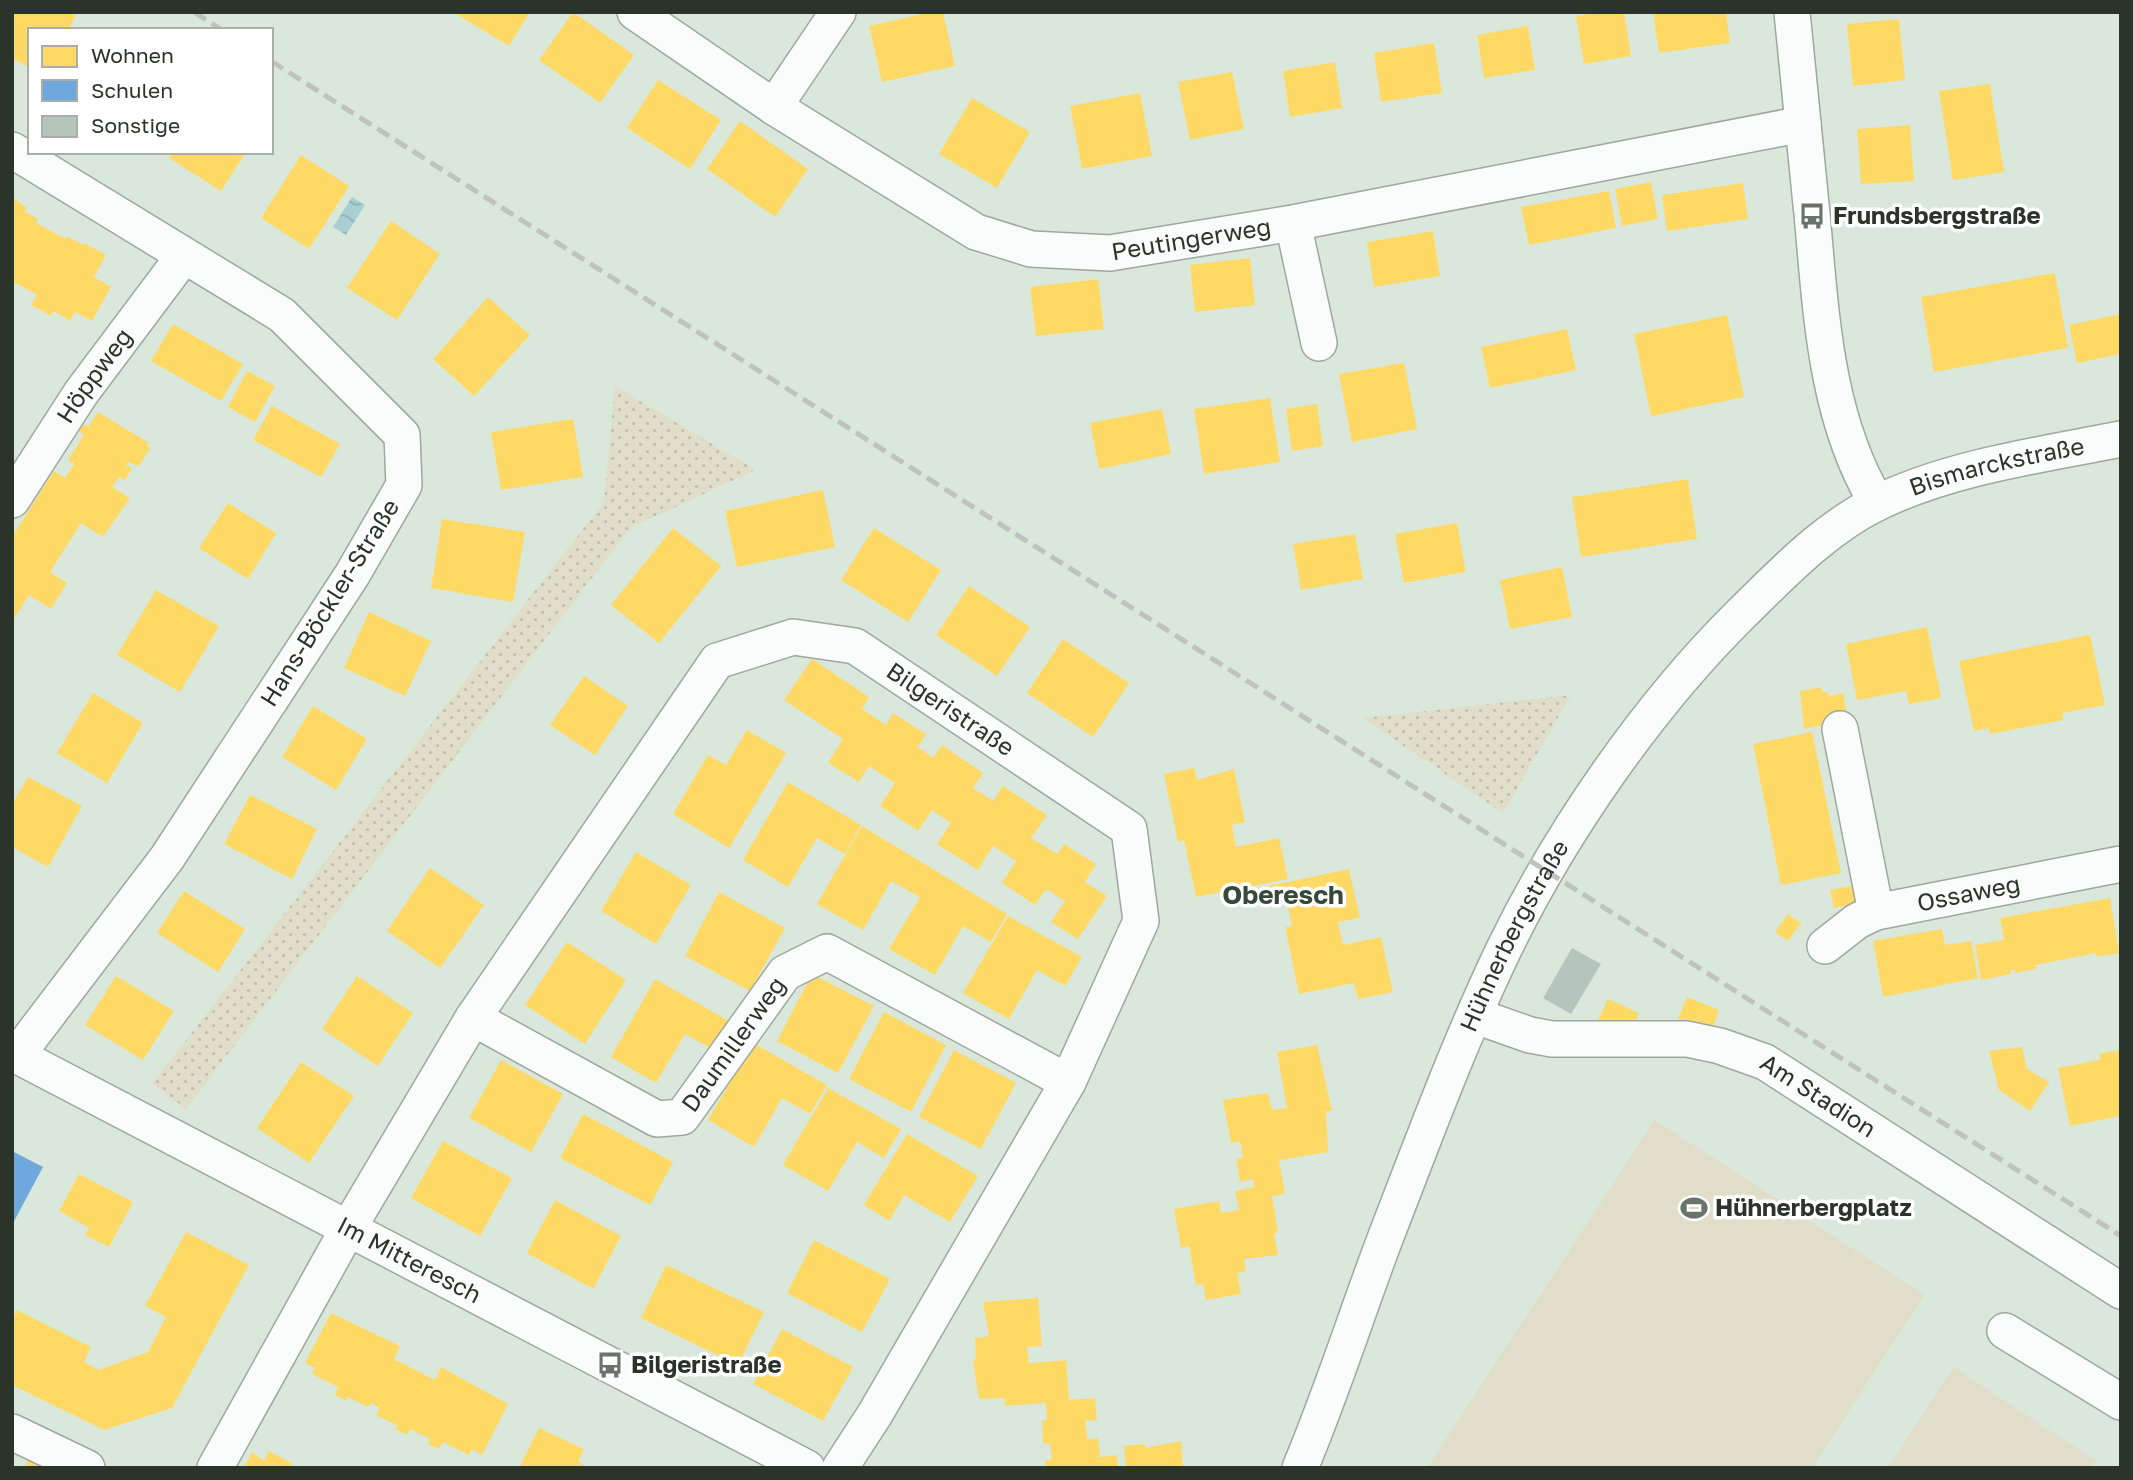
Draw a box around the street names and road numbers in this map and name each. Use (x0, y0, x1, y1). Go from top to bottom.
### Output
street label: Peutingerweg (1109, 211, 1273, 266)
street label: Höppweg (50, 322, 137, 428)
street label: Bismarckstraße (1905, 430, 2086, 501)
street label: Hans-Böckler-Straße (253, 493, 404, 711)
street label: Bilgeristraße (882, 655, 1020, 761)
street label: Hühnerbergstraße (1453, 834, 1574, 1036)
street label: Ossaweg (1914, 868, 2022, 917)
street label: Daumillerweg (674, 970, 791, 1117)
street label: Am Stadion (1755, 1047, 1882, 1143)
street label: Im Mitteresch (333, 1209, 487, 1308)

